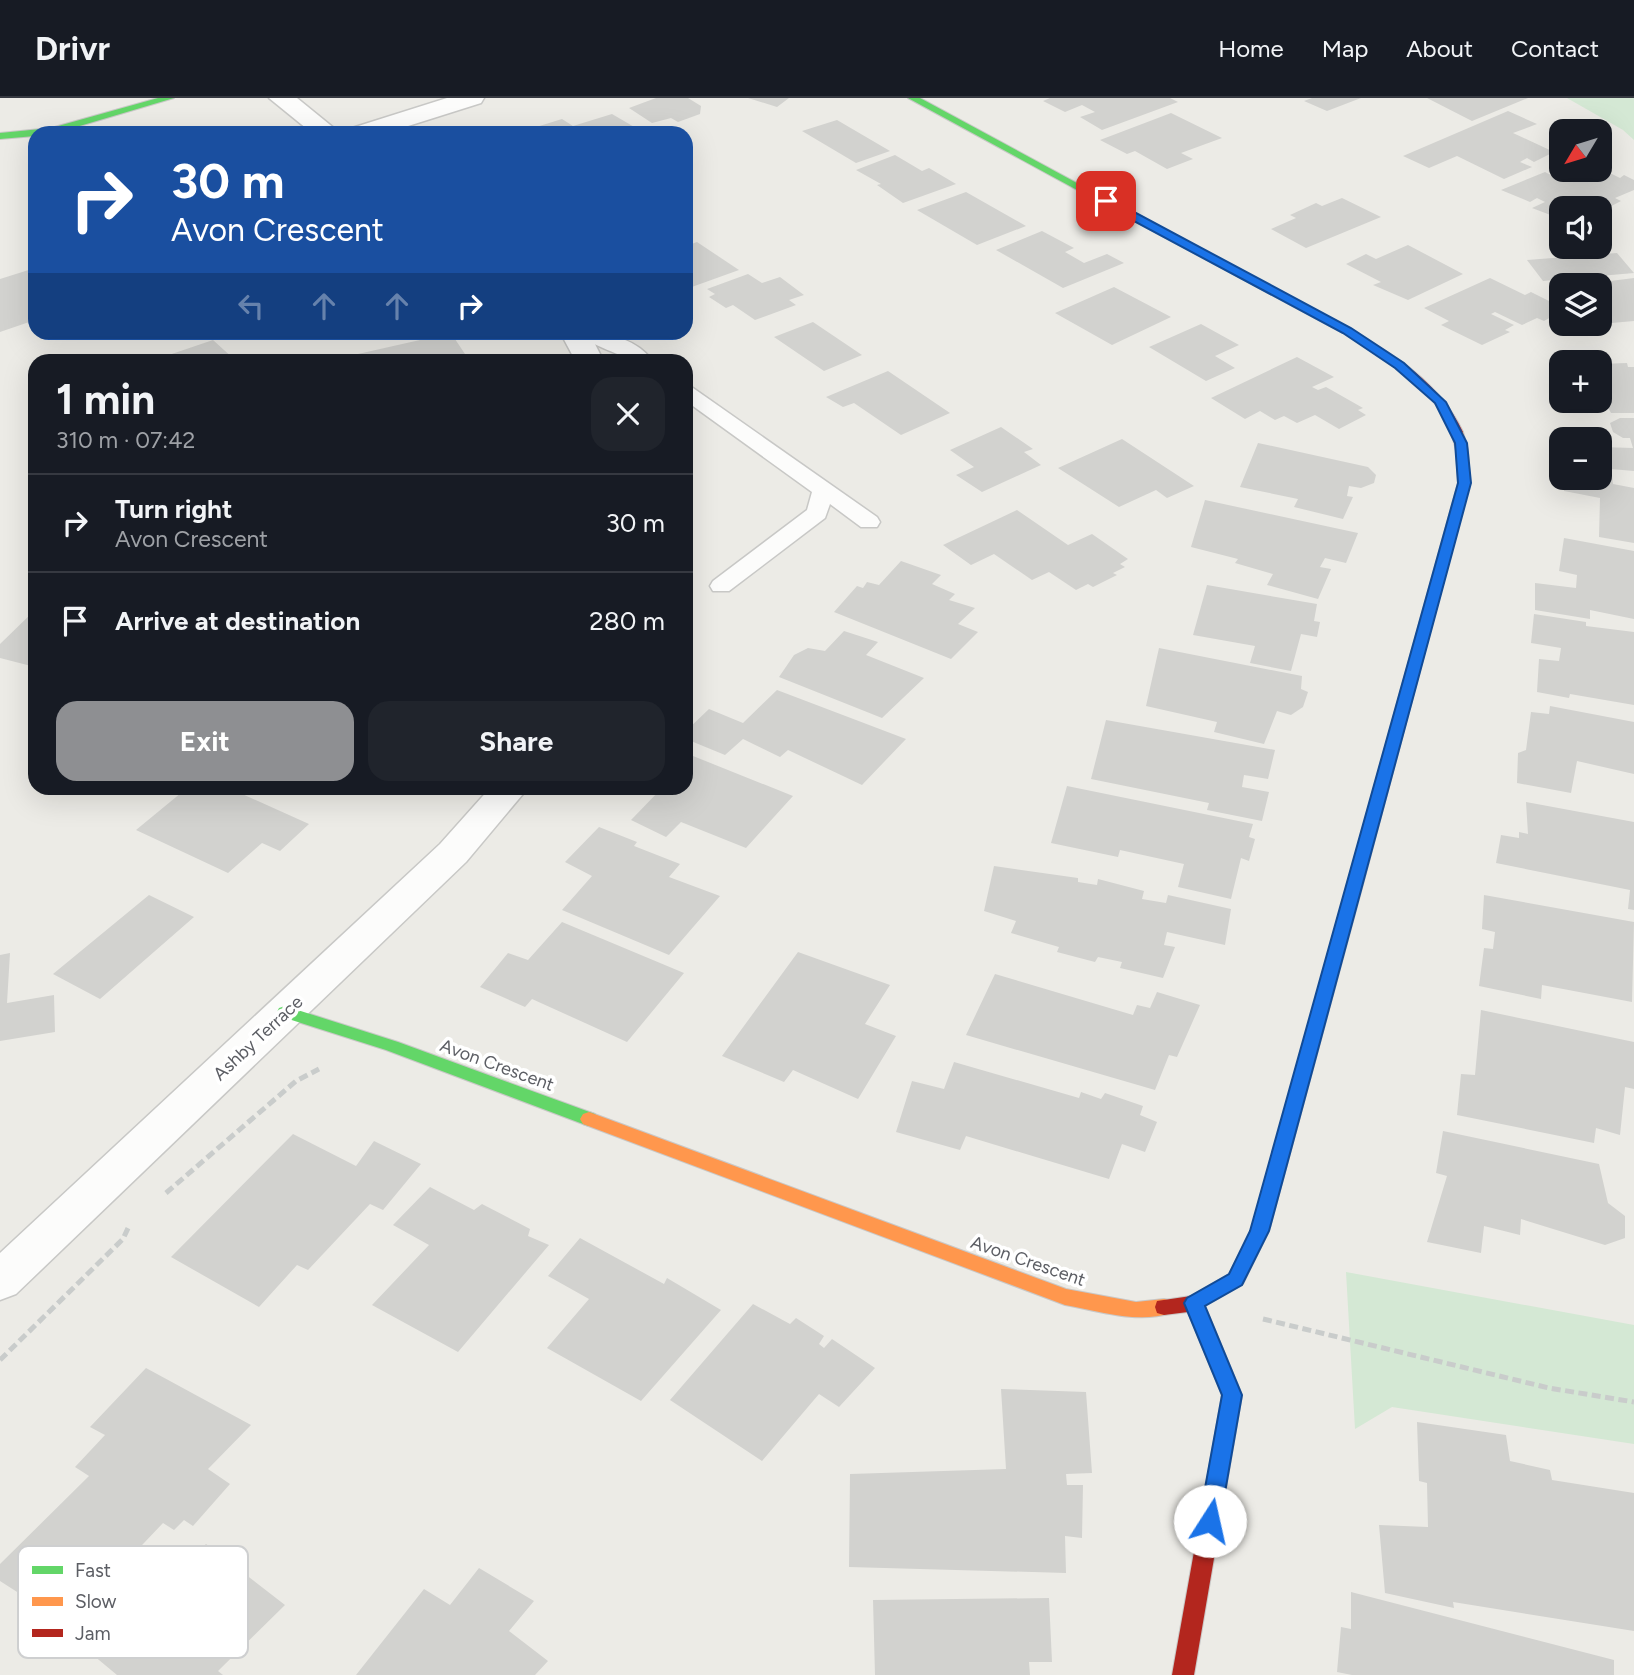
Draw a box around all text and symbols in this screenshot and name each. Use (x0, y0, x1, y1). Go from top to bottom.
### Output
text: Drivr (35, 29, 110, 68)
text: Home (1218, 34, 1284, 63)
text: Map (1322, 34, 1368, 63)
text: About (1406, 34, 1473, 63)
text: Contact (1511, 34, 1599, 63)
north arrow (1549, 119, 1612, 182)
map controls (1549, 119, 1612, 490)
text: 30 m (171, 151, 284, 210)
icon: right (56, 154, 147, 245)
pin (1076, 171, 1136, 231)
icon: arrive (1087, 182, 1125, 220)
button: sound (1549, 196, 1612, 259)
text: Avon Crescent (171, 211, 384, 249)
button: layers (1549, 273, 1612, 336)
icon: left (232, 287, 270, 325)
icon: ahead (305, 287, 343, 325)
icon: ahead (378, 287, 416, 325)
icon: right (451, 287, 489, 325)
button: + (1549, 350, 1612, 413)
text: 1 min (56, 374, 155, 425)
button: close (591, 377, 665, 451)
text: 310 m · 07:42 (56, 426, 195, 454)
button: − (1549, 427, 1612, 490)
text: Turn right (115, 493, 232, 525)
icon: right (56, 504, 94, 542)
text: 30 m (606, 507, 665, 539)
text: Avon Crescent (115, 525, 268, 553)
icon: arrive (56, 602, 94, 640)
text: Arrive at destination (115, 605, 360, 637)
text: 280 m (589, 605, 665, 637)
button: Exit (56, 701, 354, 781)
button: Share (368, 701, 665, 781)
street label: Ashby Terrace (209, 991, 307, 1085)
street label: Avon Crescent (437, 1034, 557, 1096)
street label: Avon Crescent (968, 1231, 1088, 1291)
position arrow (1173, 1484, 1247, 1558)
legend (18, 1546, 248, 1658)
text: Fast (75, 1559, 111, 1582)
text: Slow (75, 1590, 117, 1613)
text: Jam (75, 1622, 111, 1645)

